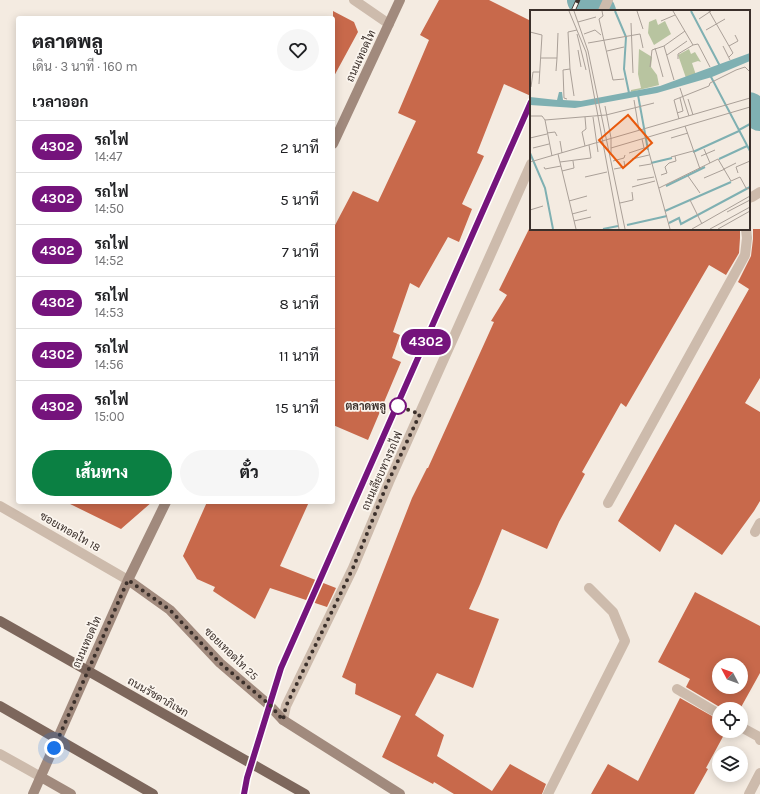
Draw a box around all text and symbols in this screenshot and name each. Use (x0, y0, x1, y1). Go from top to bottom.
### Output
inset map (530, 10, 750, 230)
street label: ถนนเทอดไท (342, 27, 379, 84)
button: heart (277, 29, 319, 71)
text: ตลาดพลู (32, 31, 103, 53)
text: เดิน · 3 นาที · 160 m (32, 59, 138, 74)
text: เวลาออก (32, 93, 89, 111)
text: รถไฟ (94, 131, 129, 149)
text: 4302 (40, 138, 74, 155)
text: 2 นาที (280, 139, 319, 157)
text: 14:47 (94, 149, 122, 164)
text: รถไฟ (94, 183, 129, 201)
text: 4302 (40, 190, 74, 207)
text: 5 นาที (280, 191, 319, 209)
text: 14:50 (94, 201, 124, 216)
text: รถไฟ (94, 235, 129, 253)
text: 4302 (40, 242, 74, 259)
text: 7 นาที (282, 243, 319, 261)
text: 14:52 (94, 253, 124, 268)
text: รถไฟ (94, 287, 129, 305)
text: 4302 (40, 294, 74, 311)
text: 8 นาที (280, 295, 319, 313)
text: 14:53 (94, 305, 124, 320)
line badge: 4302 (398, 329, 454, 355)
text: 4302 (409, 333, 443, 350)
text: รถไฟ (94, 339, 129, 357)
text: 4302 (40, 346, 74, 363)
text: 11 นาที (279, 347, 319, 365)
text: 14:56 (94, 357, 124, 372)
text: รถไฟ (94, 391, 129, 409)
marker: ตลาดพลู (389, 397, 407, 415)
text: 4302 (40, 398, 74, 415)
text: 15 นาที (275, 399, 319, 417)
place label: ตลาดพลู (345, 400, 386, 414)
text: 15:00 (94, 409, 124, 424)
street label: ถนนเลียบทางรถไฟ (357, 429, 405, 512)
button: เส้นทาง (32, 450, 172, 496)
button: ตั๋ว (180, 450, 319, 496)
street label: ซอยเทอดไท 18 (37, 508, 104, 555)
street label: ถนนเทอดไท (68, 613, 104, 670)
street label: ซอยเทอดไท 25 (201, 624, 262, 683)
north arrow (712, 658, 748, 694)
map controls (712, 658, 748, 782)
street label: ถนนรัชดาภิเษก (125, 673, 191, 720)
button: locate (712, 702, 748, 738)
your location (44, 738, 64, 758)
button: layers (712, 746, 748, 782)

